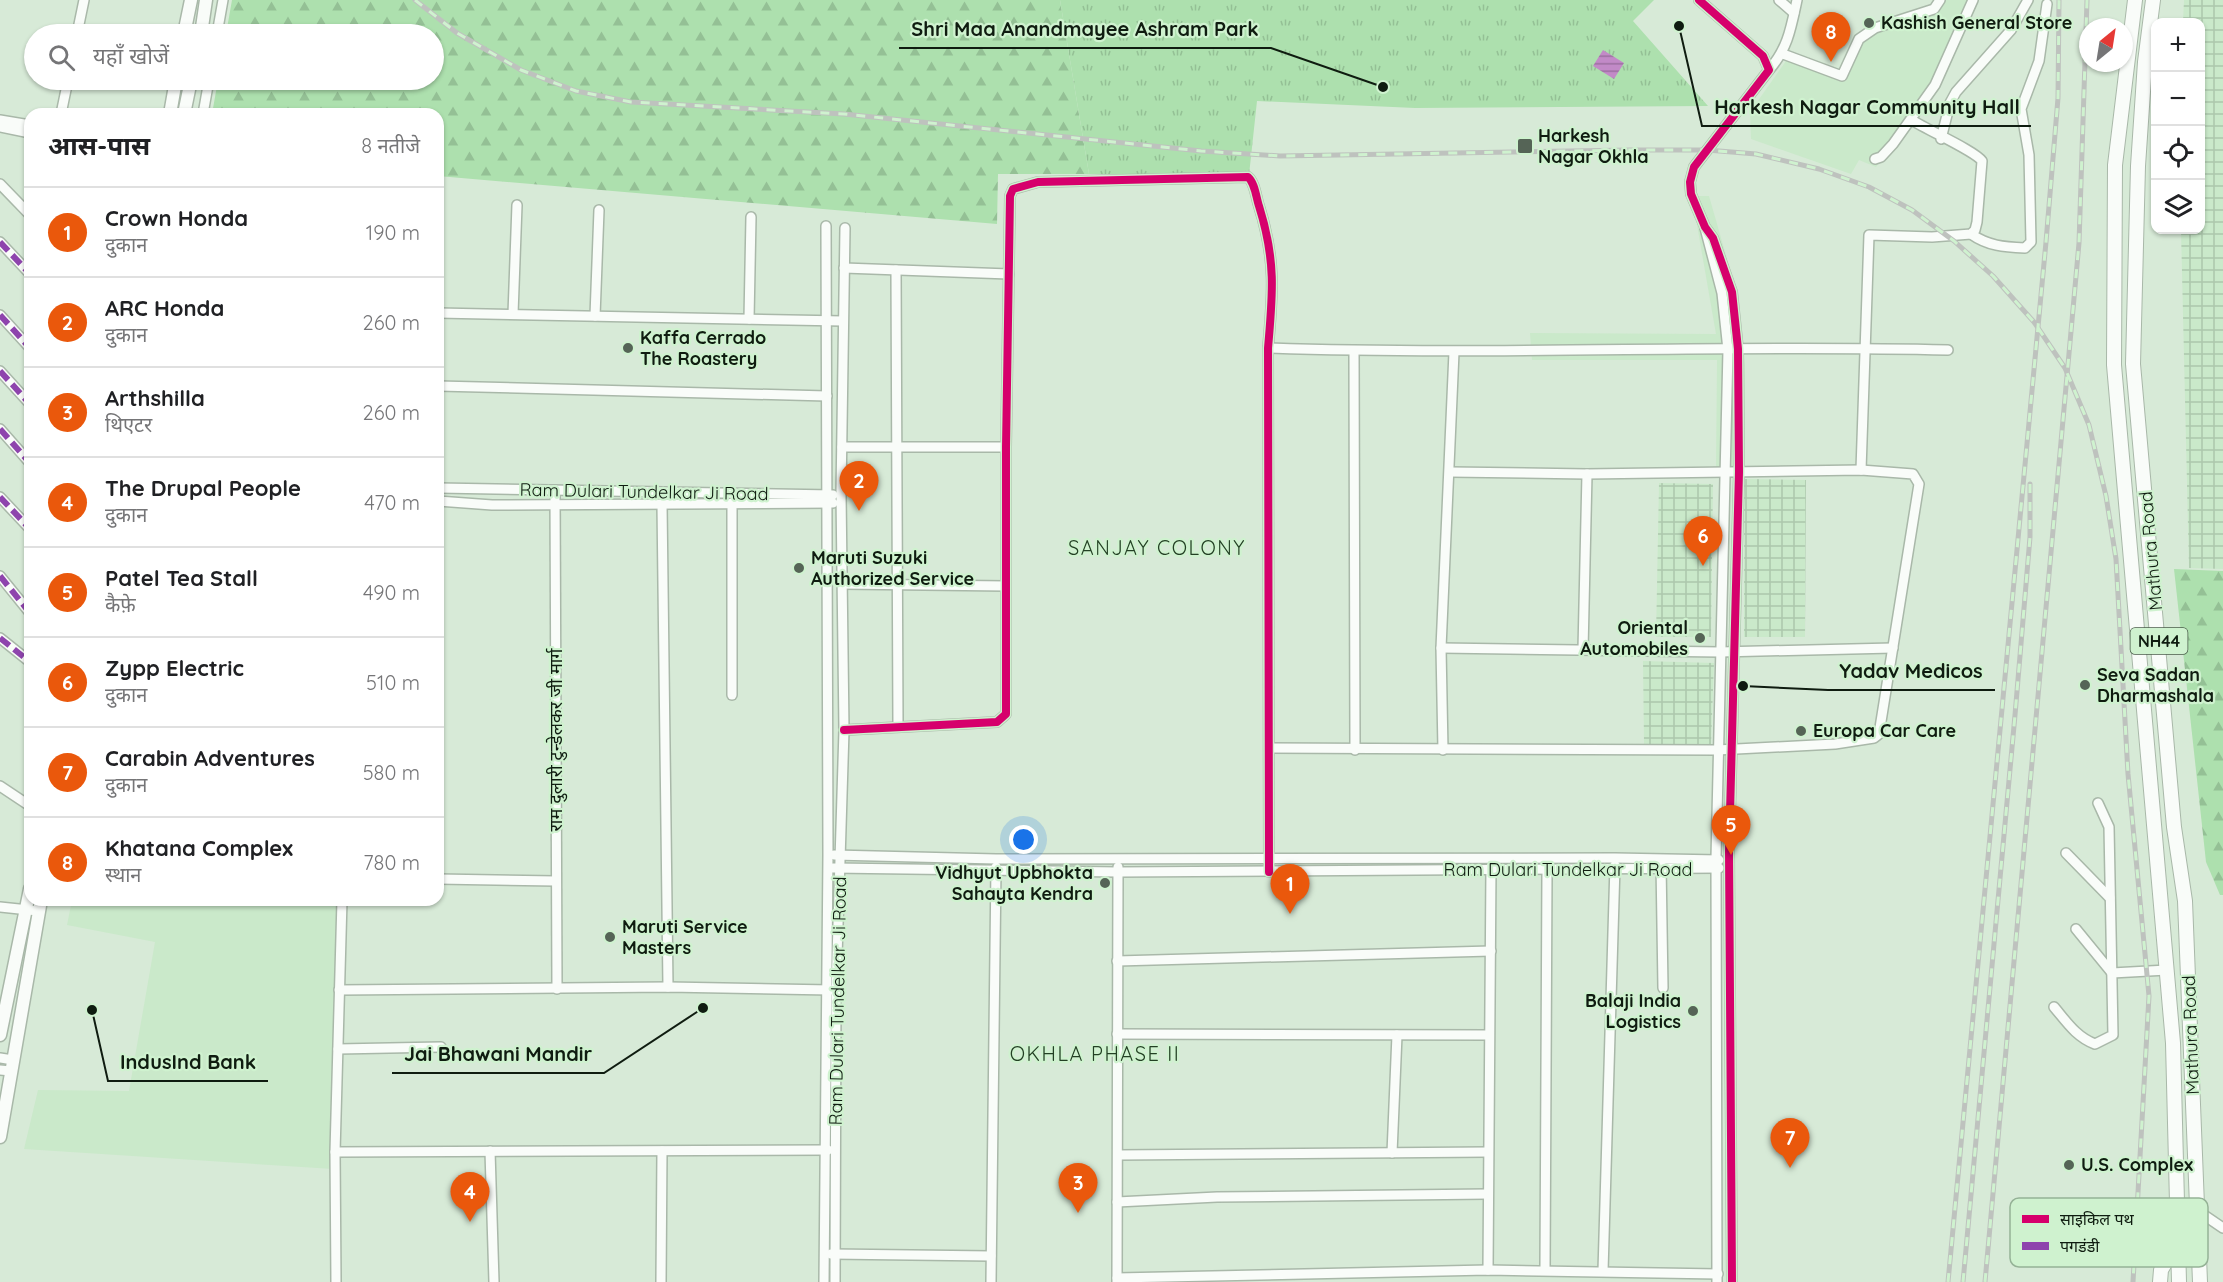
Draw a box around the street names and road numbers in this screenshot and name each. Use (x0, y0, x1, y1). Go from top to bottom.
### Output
street label: Ram Dulari Tundelkar Ji Road (519, 478, 769, 505)
street label: Mathura Road (2134, 490, 2167, 612)
road number: NH44 (2130, 628, 2188, 654)
street label: राम दुलारी टुन्डेलकर जी मार्ग (544, 648, 568, 832)
street label: Ram Dulari Tundelkar Ji Road (1444, 858, 1692, 881)
street label: Ram Dulari Tundelkar Ji Road (824, 876, 851, 1126)
street label: Mathura Road (2177, 975, 2204, 1095)

